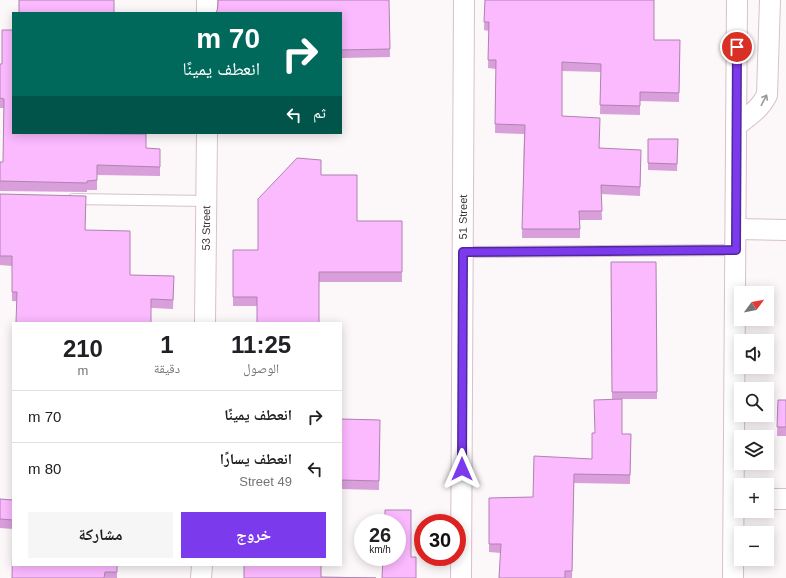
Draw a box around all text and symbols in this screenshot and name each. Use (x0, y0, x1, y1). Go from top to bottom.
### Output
text: 70 m (196, 23, 260, 54)
icon: right (274, 28, 326, 80)
pin (720, 30, 754, 64)
icon: arrive (726, 36, 748, 58)
text: انعطف يمينًا (182, 59, 260, 79)
one-way arrow (761, 94, 768, 106)
icon: left (283, 104, 305, 126)
text: ثم (313, 104, 326, 121)
street label: 51 Street (457, 195, 469, 239)
street label: 53 Street (200, 206, 212, 250)
north arrow (734, 286, 774, 326)
map controls (734, 286, 774, 566)
text: 1 (160, 331, 174, 358)
text: 11:25 (231, 331, 291, 358)
button: sound (734, 334, 774, 374)
text: 210 (63, 335, 103, 362)
text: دقيقة (154, 361, 180, 376)
text: الوصول (243, 361, 279, 376)
text: m (77, 363, 88, 378)
button: search (734, 382, 774, 422)
text: انعطف يمينًا (224, 406, 292, 423)
icon: right (304, 406, 326, 428)
text: 70 m (28, 408, 61, 425)
button: layers (734, 430, 774, 470)
position arrow (441, 448, 483, 490)
text: انعطف يسارًا (220, 450, 292, 467)
icon: left (304, 458, 326, 480)
text: 80 m (28, 460, 61, 477)
text: 49 Street (239, 474, 292, 489)
button: + (734, 478, 774, 518)
button: مشاركة (28, 512, 173, 558)
button: خروج (181, 512, 326, 558)
speed limit sign: 30 (414, 514, 466, 566)
text: 26 (369, 524, 391, 546)
button: − (734, 526, 774, 566)
text: km/h (369, 544, 391, 555)

